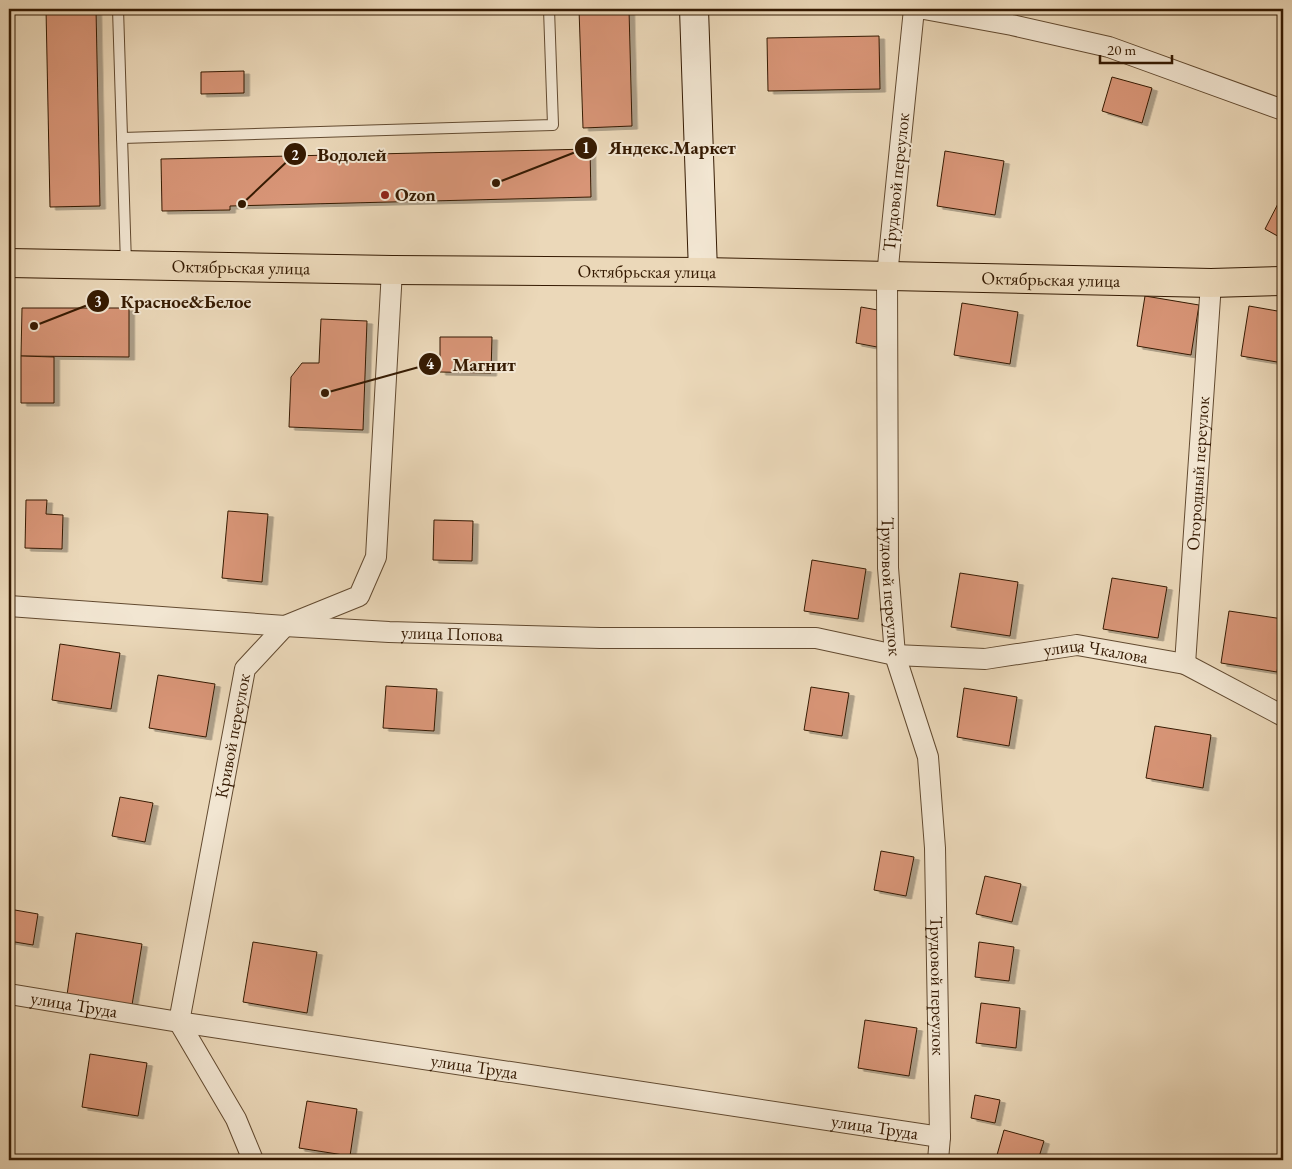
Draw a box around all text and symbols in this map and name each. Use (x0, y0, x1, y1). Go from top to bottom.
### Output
scale bar (1100, 32, 1172, 64)
text: 20 m (1107, 40, 1136, 59)
street label: Трудовой переулок (877, 111, 914, 252)
callout: Яндекс.Маркет (573, 131, 746, 165)
text: Яндекс.Маркет (607, 135, 736, 160)
callout: Водолей (283, 137, 397, 171)
text: 1 (582, 138, 590, 157)
text: Водолей (317, 142, 387, 167)
text: 2 (291, 145, 299, 164)
place label: Ozon (395, 183, 436, 206)
marker: Ozon (379, 189, 391, 201)
street label: Октябрьская улица (171, 254, 311, 280)
street label: Октябрьская улица (577, 259, 717, 283)
street label: Октябрьская улица (981, 266, 1121, 292)
callout: Красное&Белое (86, 284, 262, 318)
text: Красное&Белое (121, 289, 252, 314)
text: 3 (94, 292, 102, 311)
callout: Магнит (417, 347, 526, 381)
text: Магнит (452, 352, 516, 377)
text: 4 (426, 354, 435, 373)
street label: Огородный переулок (1181, 395, 1214, 551)
street label: Трудовой переулок (877, 517, 907, 657)
street label: улица Попова (401, 620, 504, 646)
street label: улица Чкалова (1042, 633, 1151, 668)
street label: Кривой переулок (209, 671, 255, 800)
street label: Трудовой переулок (925, 916, 951, 1056)
street label: улица Труда (29, 986, 120, 1023)
street label: улица Труда (429, 1048, 520, 1084)
street label: улица Труда (830, 1109, 921, 1145)

